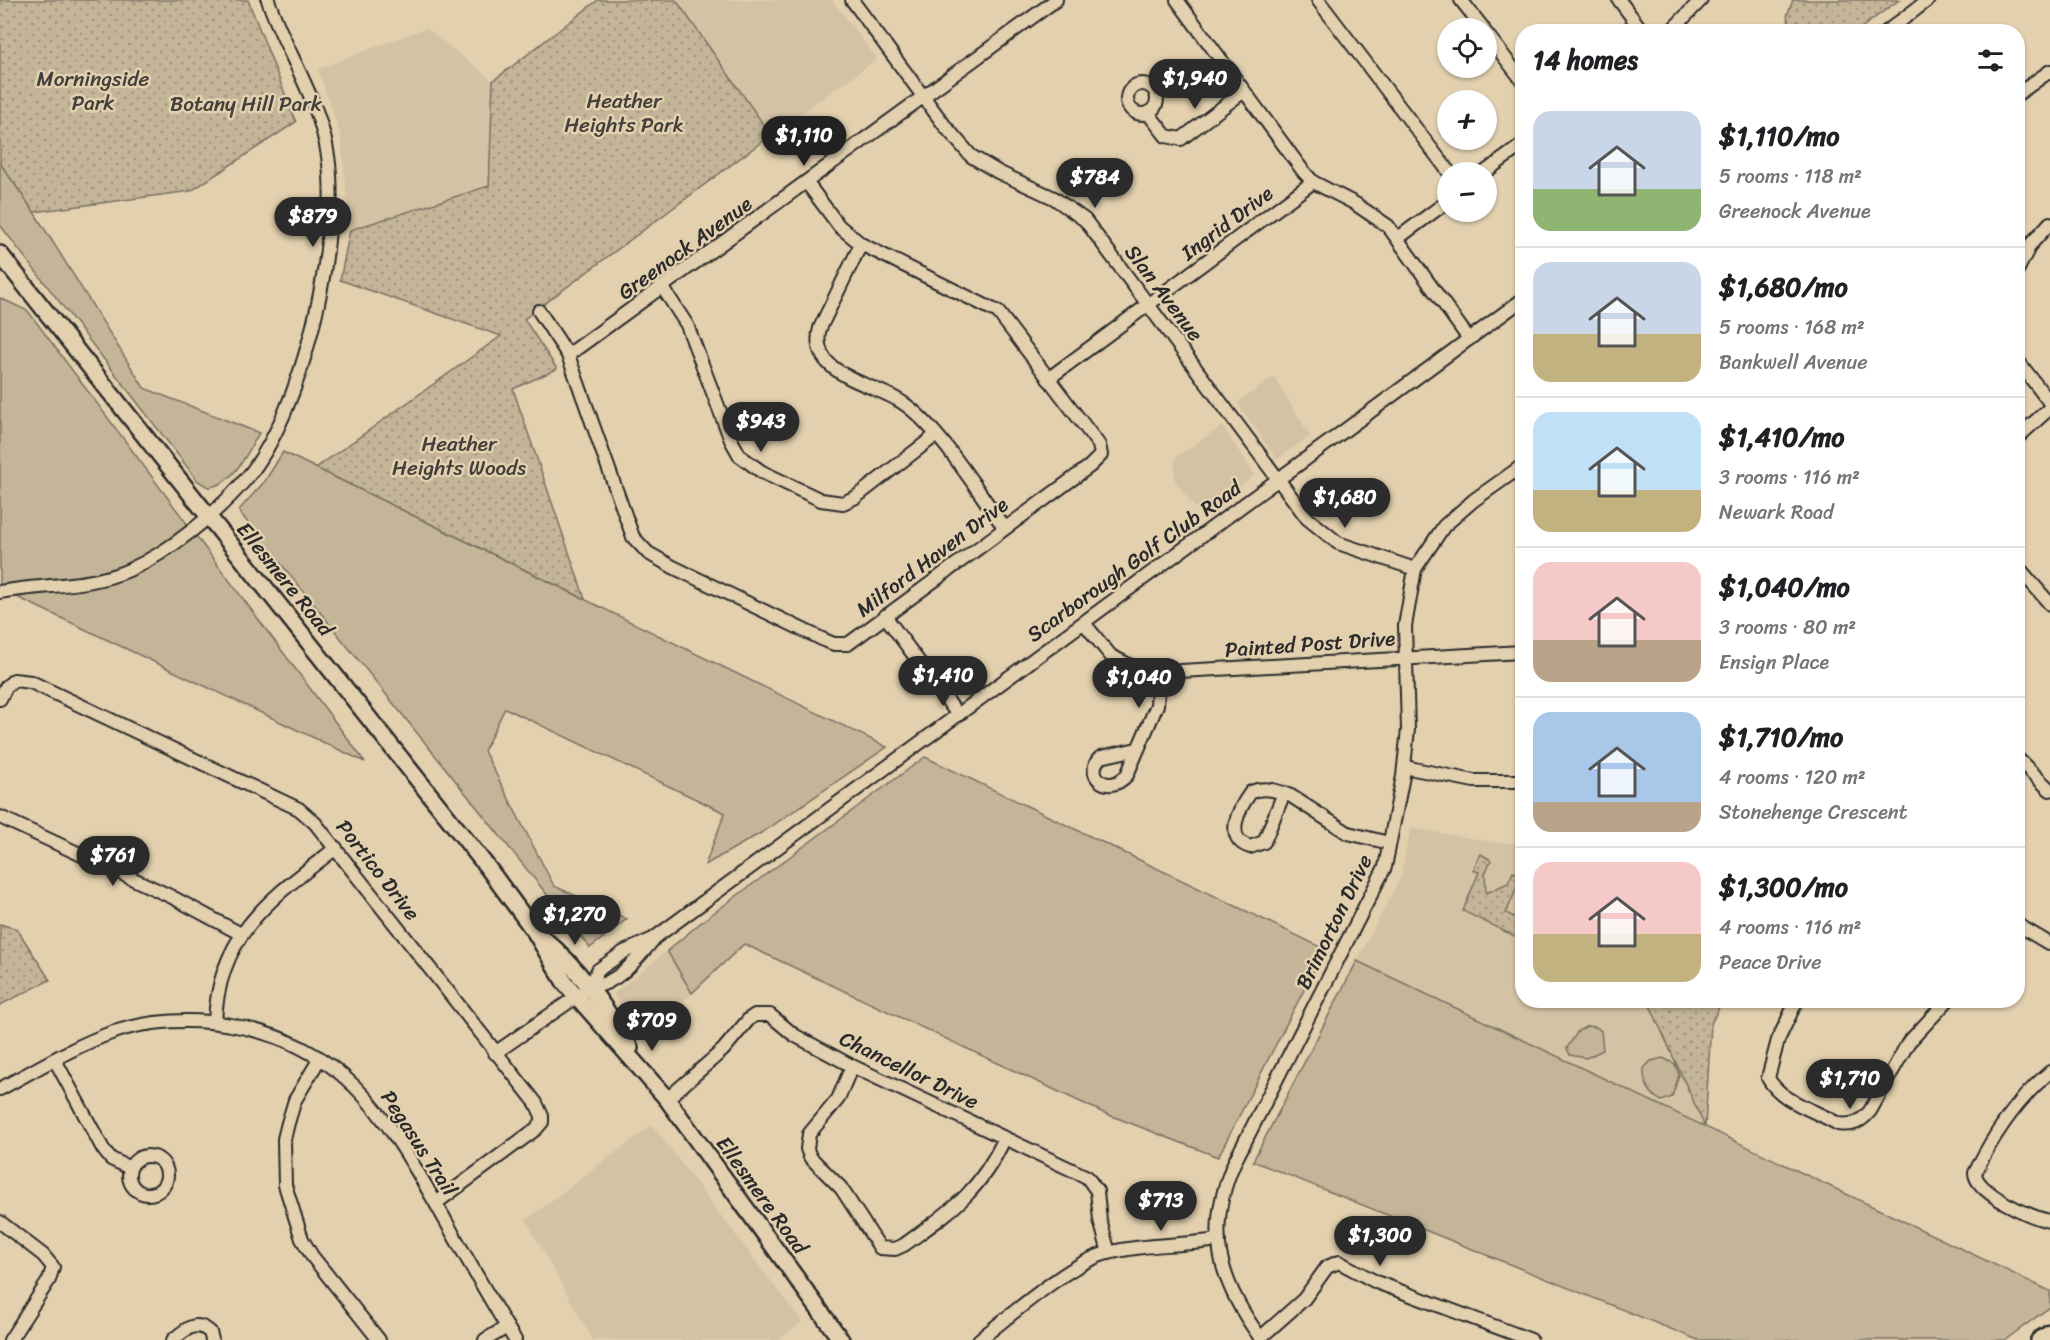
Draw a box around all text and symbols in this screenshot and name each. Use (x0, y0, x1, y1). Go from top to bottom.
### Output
map controls (1437, 18, 1497, 222)
button: locate (1437, 18, 1497, 78)
text: 14 homes (1533, 37, 1638, 83)
icon: filters (1974, 44, 2007, 77)
pin: $1,940 (1146, 59, 1244, 110)
park label: Morningside Park (37, 60, 150, 122)
text: $1,940 (1163, 61, 1227, 96)
park label: Heather Heights Park (564, 82, 684, 144)
park label: Botany Hill Park (170, 85, 323, 123)
button: + (1437, 90, 1497, 150)
text: $1,110/mo (1719, 113, 1839, 159)
pin: $1,110 (755, 116, 853, 167)
text: $1,110 (775, 118, 833, 153)
icon: home (1581, 135, 1653, 207)
pin: $784 (1059, 158, 1131, 209)
text: 5 rooms · 118 m² (1719, 159, 1862, 194)
text: $784 (1070, 160, 1120, 195)
button: − (1437, 162, 1497, 222)
street label: Ingrid Drive (1172, 175, 1282, 271)
street label: Greenock Avenue (609, 186, 761, 310)
text: Greenock Avenue (1719, 194, 1871, 229)
pin: $879 (277, 197, 349, 248)
text: $879 (288, 199, 338, 234)
street label: Slan Avenue (1114, 236, 1214, 350)
text: $1,680/mo (1719, 264, 1848, 310)
icon: home (1581, 286, 1653, 358)
text: 5 rooms · 168 m² (1719, 310, 1865, 345)
text: Bankwell Avenue (1719, 345, 1868, 380)
pin: $943 (725, 402, 797, 453)
text: $943 (736, 404, 786, 439)
text: $1,410/mo (1719, 414, 1845, 460)
park label: Heather Heights Woods (392, 425, 526, 487)
icon: home (1581, 436, 1653, 508)
text: 3 rooms · 116 m² (1719, 460, 1860, 495)
street label: Scarborough Golf Club Road (1018, 469, 1251, 652)
pin: $1,680 (1296, 478, 1394, 529)
text: $1,680 (1313, 480, 1377, 515)
street label: Milford Haven Drive (847, 487, 1017, 627)
text: Newark Road (1719, 495, 1834, 530)
street label: Ellesmere Road (226, 513, 345, 647)
text: $1,040/mo (1719, 564, 1850, 610)
icon: home (1581, 586, 1653, 658)
text: 3 rooms · 80 m² (1719, 610, 1856, 645)
street label: Painted Post Drive (1223, 619, 1397, 669)
text: Ensign Place (1719, 645, 1829, 680)
pin: $1,410 (894, 656, 992, 707)
text: $1,410 (912, 658, 974, 693)
pin: $1,040 (1090, 658, 1188, 709)
text: $1,040 (1106, 660, 1172, 695)
text: $1,710/mo (1719, 714, 1843, 760)
icon: home (1581, 736, 1653, 808)
text: 4 rooms · 120 m² (1719, 760, 1866, 795)
text: Stonehenge Crescent (1719, 795, 1907, 830)
street label: Portico Drive (326, 811, 430, 929)
pin: $761 (77, 836, 149, 887)
text: $761 (91, 838, 135, 873)
street label: Brimorton Drive (1285, 847, 1383, 996)
text: $1,300/mo (1719, 864, 1848, 910)
icon: home (1581, 886, 1653, 958)
pin: $1,270 (526, 895, 624, 946)
text: $1,270 (543, 897, 607, 932)
text: 4 rooms · 116 m² (1719, 910, 1861, 945)
text: Peace Drive (1719, 945, 1822, 980)
pin: $709 (616, 1001, 688, 1052)
text: $709 (627, 1003, 677, 1038)
street label: Chancellor Drive (833, 1020, 985, 1120)
pin: $1,710 (1801, 1059, 1899, 1110)
text: $1,710 (1820, 1061, 1880, 1096)
street label: Pegasus Trail (370, 1082, 468, 1205)
street label: Ellesmere Road (706, 1128, 819, 1264)
pin: $713 (1125, 1181, 1197, 1232)
text: $713 (1139, 1183, 1183, 1218)
pin: $1,300 (1331, 1216, 1429, 1267)
text: $1,300 (1348, 1218, 1412, 1253)

